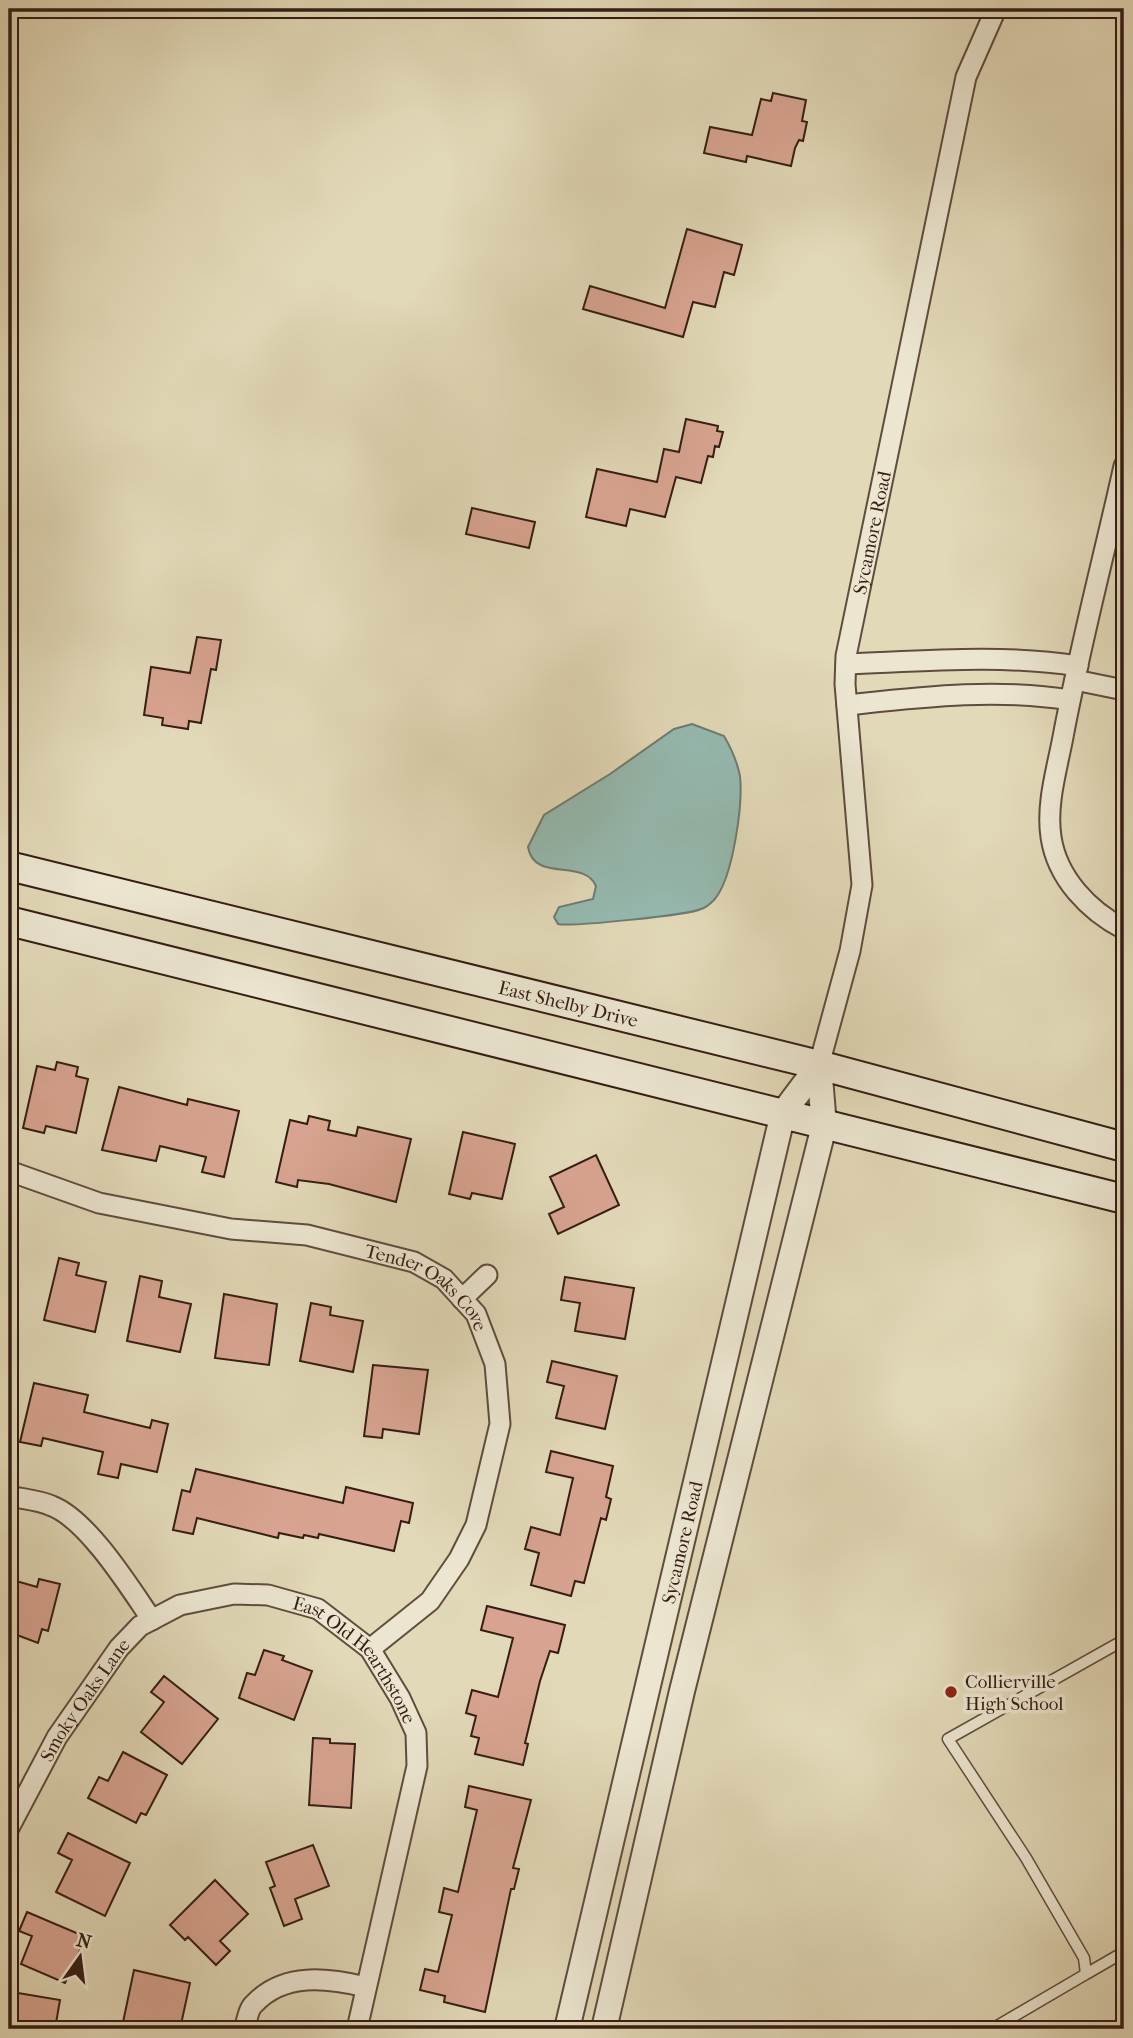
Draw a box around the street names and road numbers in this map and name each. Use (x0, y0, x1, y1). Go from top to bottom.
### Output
street label: Sycamore Road (849, 468, 896, 596)
street label: East Shelby Drive (496, 977, 640, 1032)
street label: Tender Oaks Cove (363, 1240, 491, 1334)
street label: Sycamore Road (658, 1478, 708, 1606)
street label: East Old Hearthstone (290, 1592, 420, 1727)
street label: Smoky Oaks Lane (36, 1634, 134, 1766)

